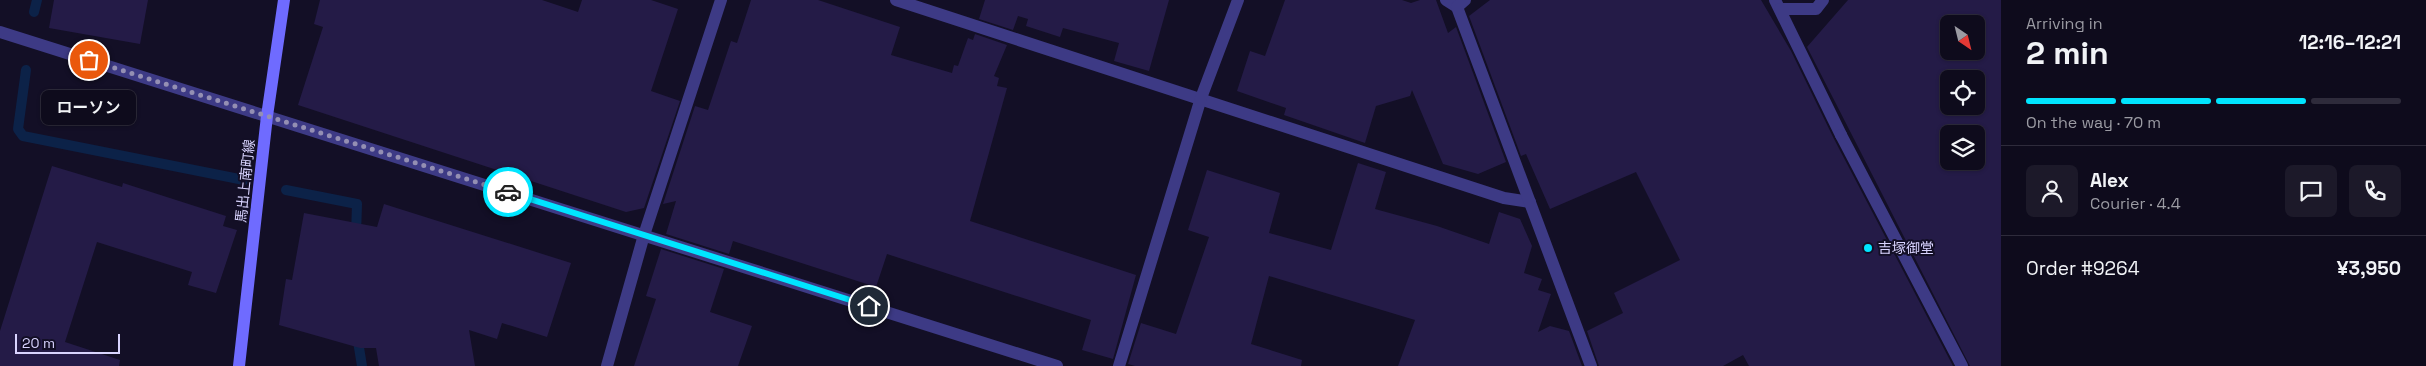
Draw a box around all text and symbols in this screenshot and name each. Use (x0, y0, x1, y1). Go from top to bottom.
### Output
text: Arriving in (2026, 13, 2103, 34)
north arrow (1940, 15, 1985, 60)
map controls (1940, 15, 1985, 170)
text: 12:16–12:21 (2299, 30, 2401, 55)
text: 2 min (2026, 33, 2109, 73)
pin (68, 39, 110, 81)
icon: bag (75, 46, 103, 74)
button: locate (1940, 70, 1985, 115)
callout: ローソン (42, 90, 136, 125)
text: ローソン (56, 97, 121, 118)
text: On the way · 70 m (2026, 112, 2161, 133)
button: layers (1940, 125, 1985, 170)
street label: 馬出上南町線 (232, 138, 258, 224)
button: person (2026, 165, 2078, 217)
button: chat (2285, 165, 2337, 217)
button: phone (2349, 165, 2401, 217)
courier (483, 167, 533, 217)
text: Alex (2090, 168, 2129, 193)
icon: car (494, 178, 522, 206)
text: Courier · 4.4 (2090, 193, 2181, 214)
place label: 吉塚御堂 (1878, 239, 1934, 257)
marker: 吉塚御堂 (1862, 242, 1874, 254)
text: Order #9264 (2026, 256, 2140, 281)
text: ¥3,950 (2337, 256, 2401, 281)
pin (848, 285, 890, 327)
icon: home (855, 292, 883, 320)
scale bar (15, 331, 120, 354)
text: 20 m (22, 334, 55, 352)

